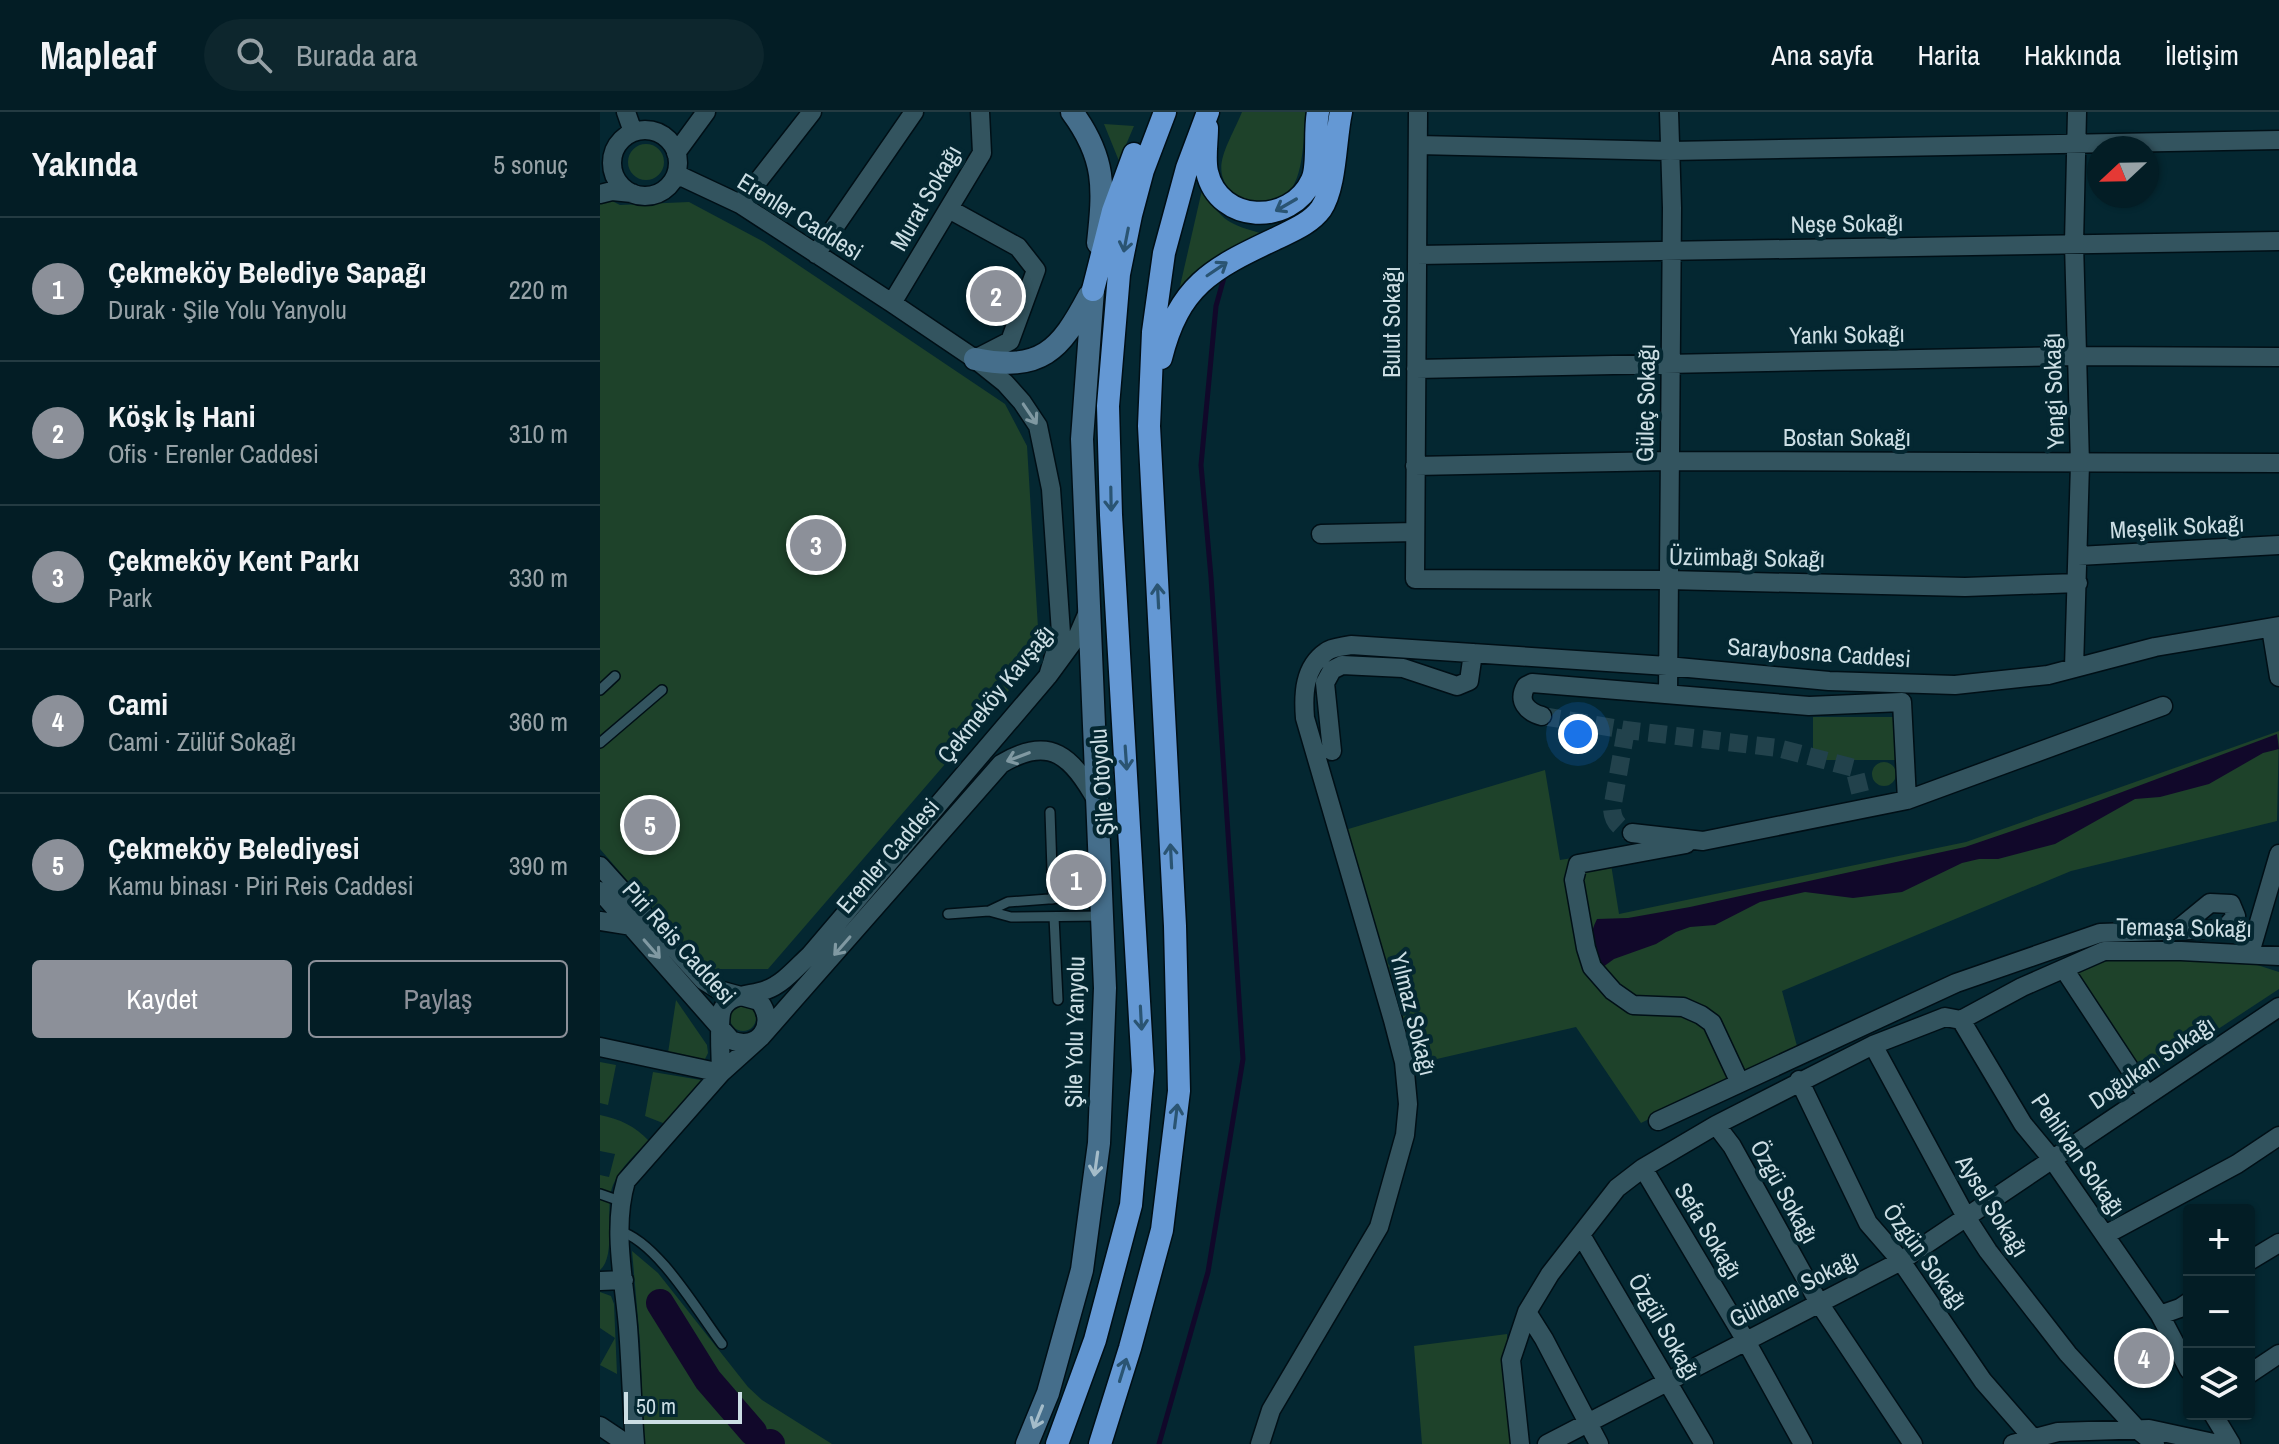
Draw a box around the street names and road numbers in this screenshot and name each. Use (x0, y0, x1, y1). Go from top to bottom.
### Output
street label: Murat Sokağı (882, 139, 968, 256)
street label: Erenler Caddesi (732, 165, 869, 267)
street label: Neşe Sokağı (1790, 206, 1904, 240)
street label: Bulut Sokağı (1375, 266, 1407, 378)
street label: Yankı Sokağı (1789, 317, 1905, 351)
street label: Yengi Sokağı (2035, 332, 2071, 450)
street label: Güleç Sokağı (1628, 344, 1662, 462)
street label: Bostan Sokağı (1783, 421, 1911, 453)
street label: Meşelik Sokağı (2109, 507, 2245, 546)
street label: Üzümbağı Sokağı (1669, 540, 1826, 574)
street label: Çekmeköy Kavşağı (929, 617, 1061, 769)
street label: Saraybosna Caddesi (1726, 630, 1912, 674)
street label: Şile Otoyolu (1081, 727, 1121, 837)
street label: Erenler Caddesi (829, 791, 946, 920)
street label: Piri Reis Caddesi (616, 874, 744, 1011)
street label: Temaşa Sokağı (2116, 910, 2252, 944)
street label: Yılmaz Sokağı (1383, 949, 1445, 1079)
street label: Şile Yolu Yanyolu (1057, 956, 1091, 1108)
street label: Doğukan Sokağı (2082, 1008, 2221, 1116)
street label: Pehlivan Sokağı (2025, 1087, 2133, 1222)
street label: Özgü Sokağı (1743, 1134, 1826, 1249)
street label: Aysel Sokağı (1948, 1148, 2037, 1263)
street label: Sefa Sokağı (1668, 1176, 1750, 1285)
street label: Özgün Sokağı (1876, 1197, 1975, 1316)
street label: Güldane Sokağı (1723, 1242, 1864, 1334)
street label: Özgül Sokağı (1621, 1267, 1708, 1386)

